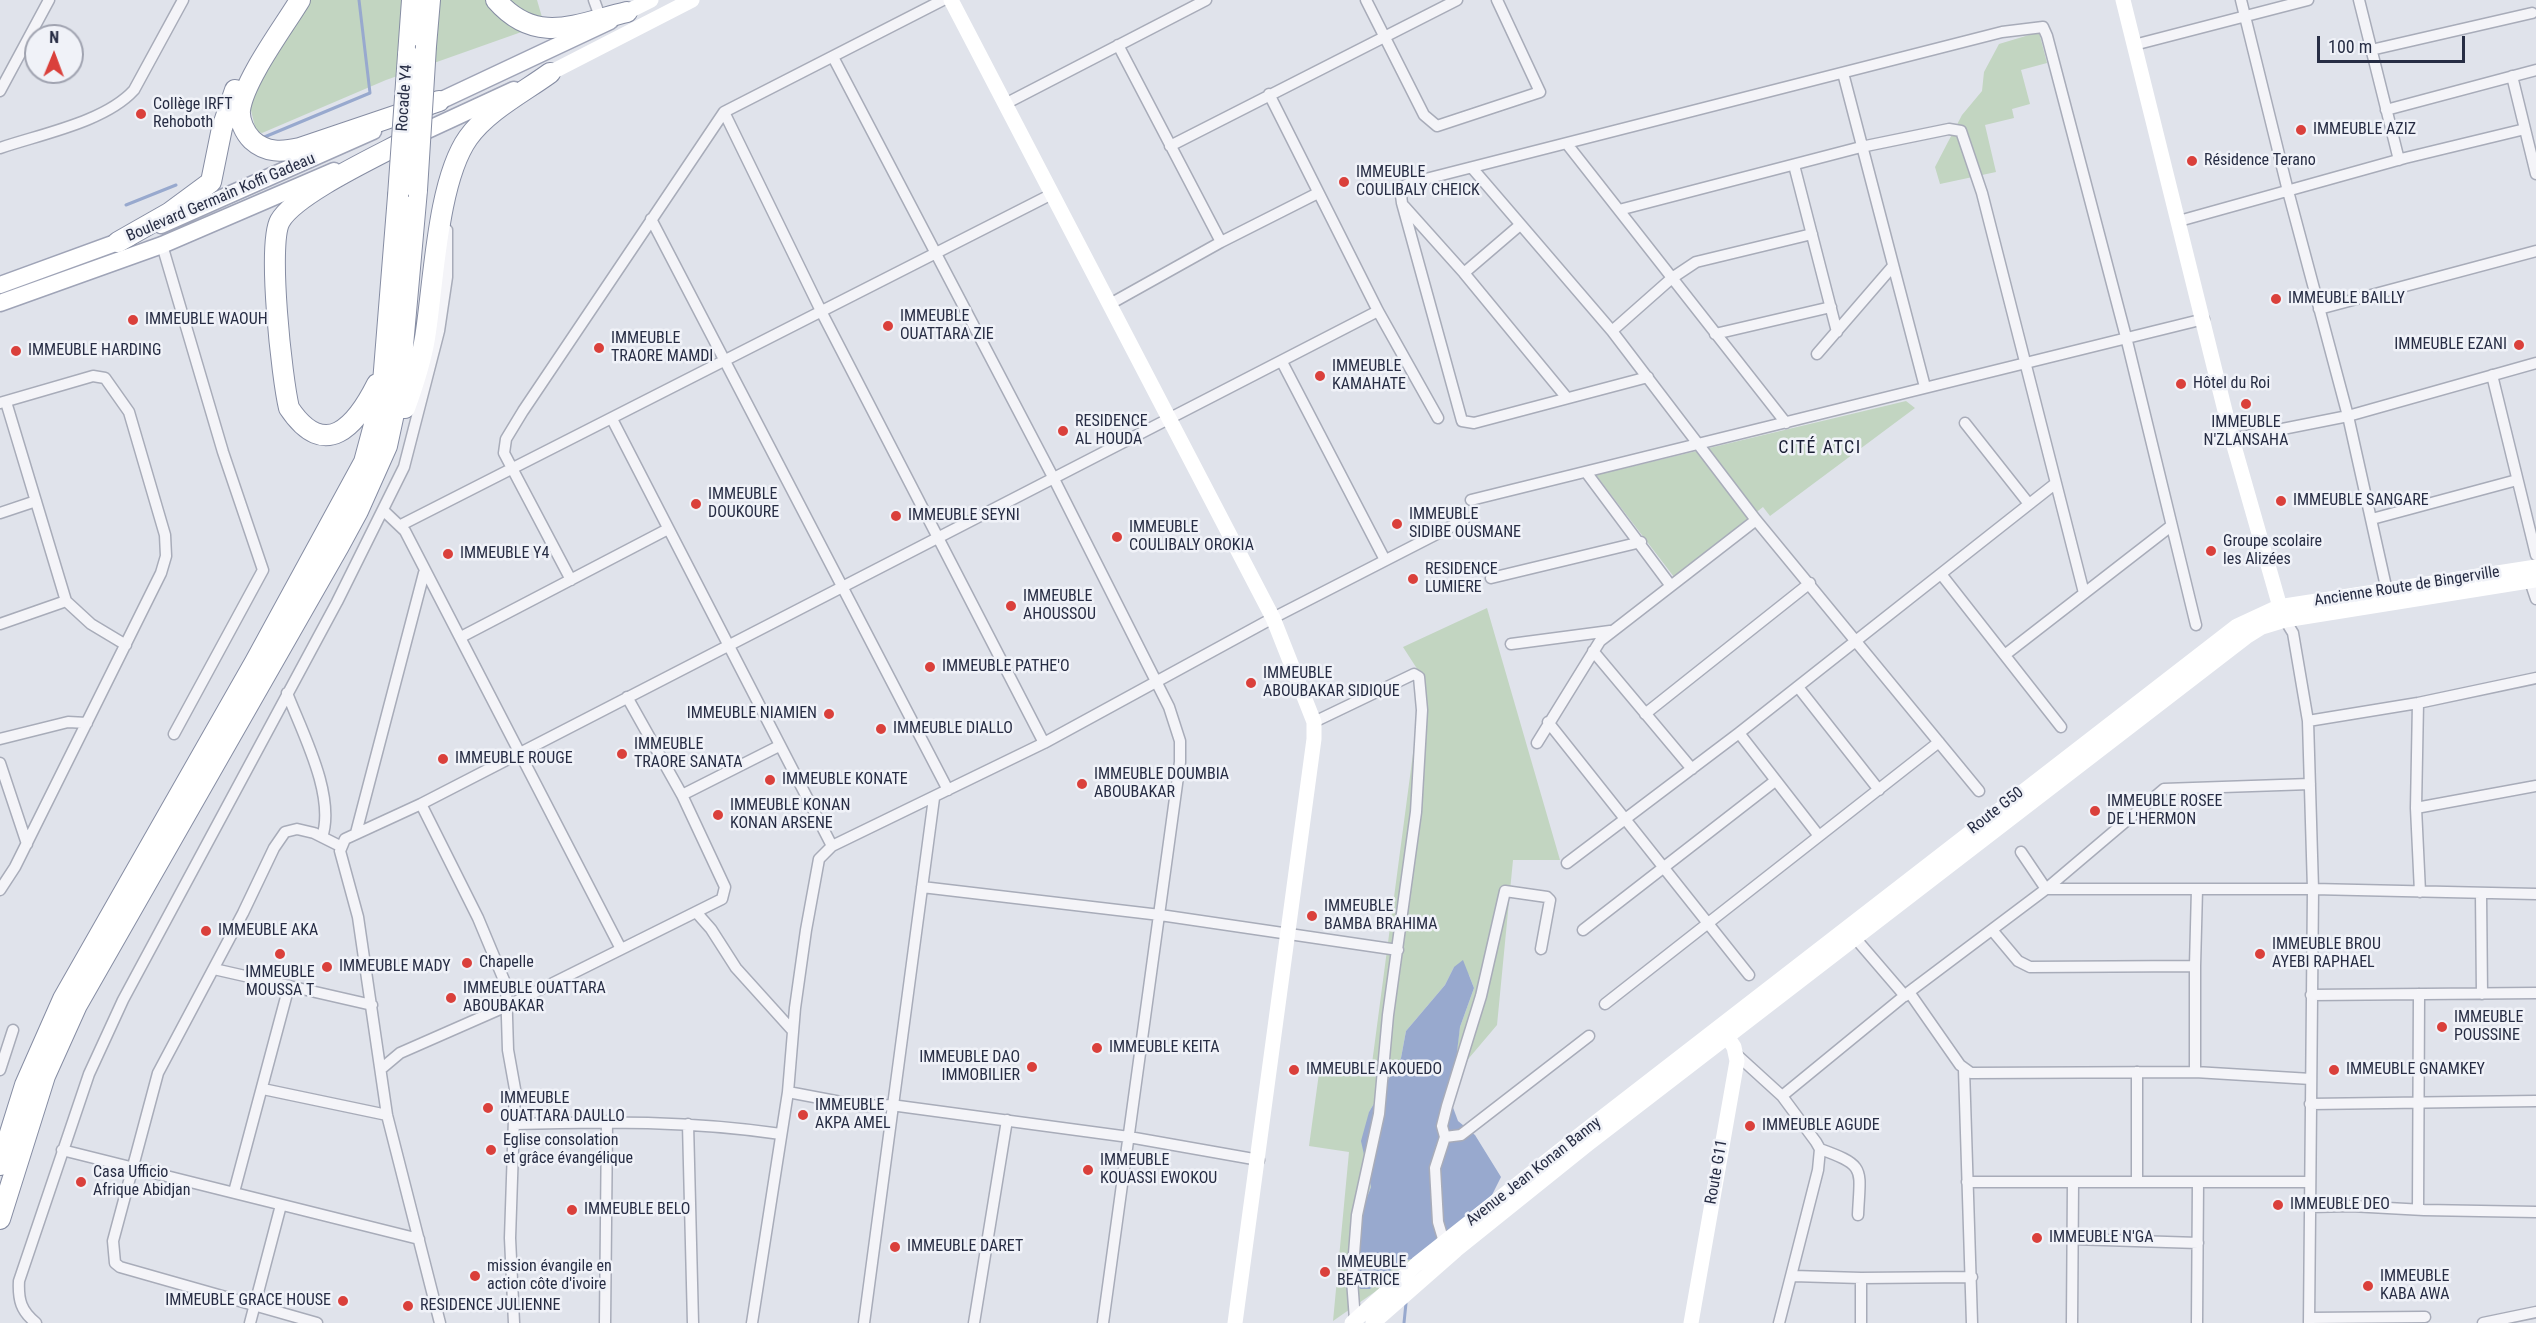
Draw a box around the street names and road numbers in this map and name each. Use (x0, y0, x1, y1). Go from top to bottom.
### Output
street label: Rocade Y4 (393, 64, 417, 132)
street label: Boulevard Germain Koffi Gadeau (124, 150, 318, 246)
street label: Ancienne Route de Bingerville (2313, 563, 2501, 611)
street label: Route G50 (1964, 783, 2028, 839)
street label: Avenue Jean Konan Banny (1463, 1113, 1605, 1231)
street label: Route G11 (1702, 1138, 1732, 1206)

